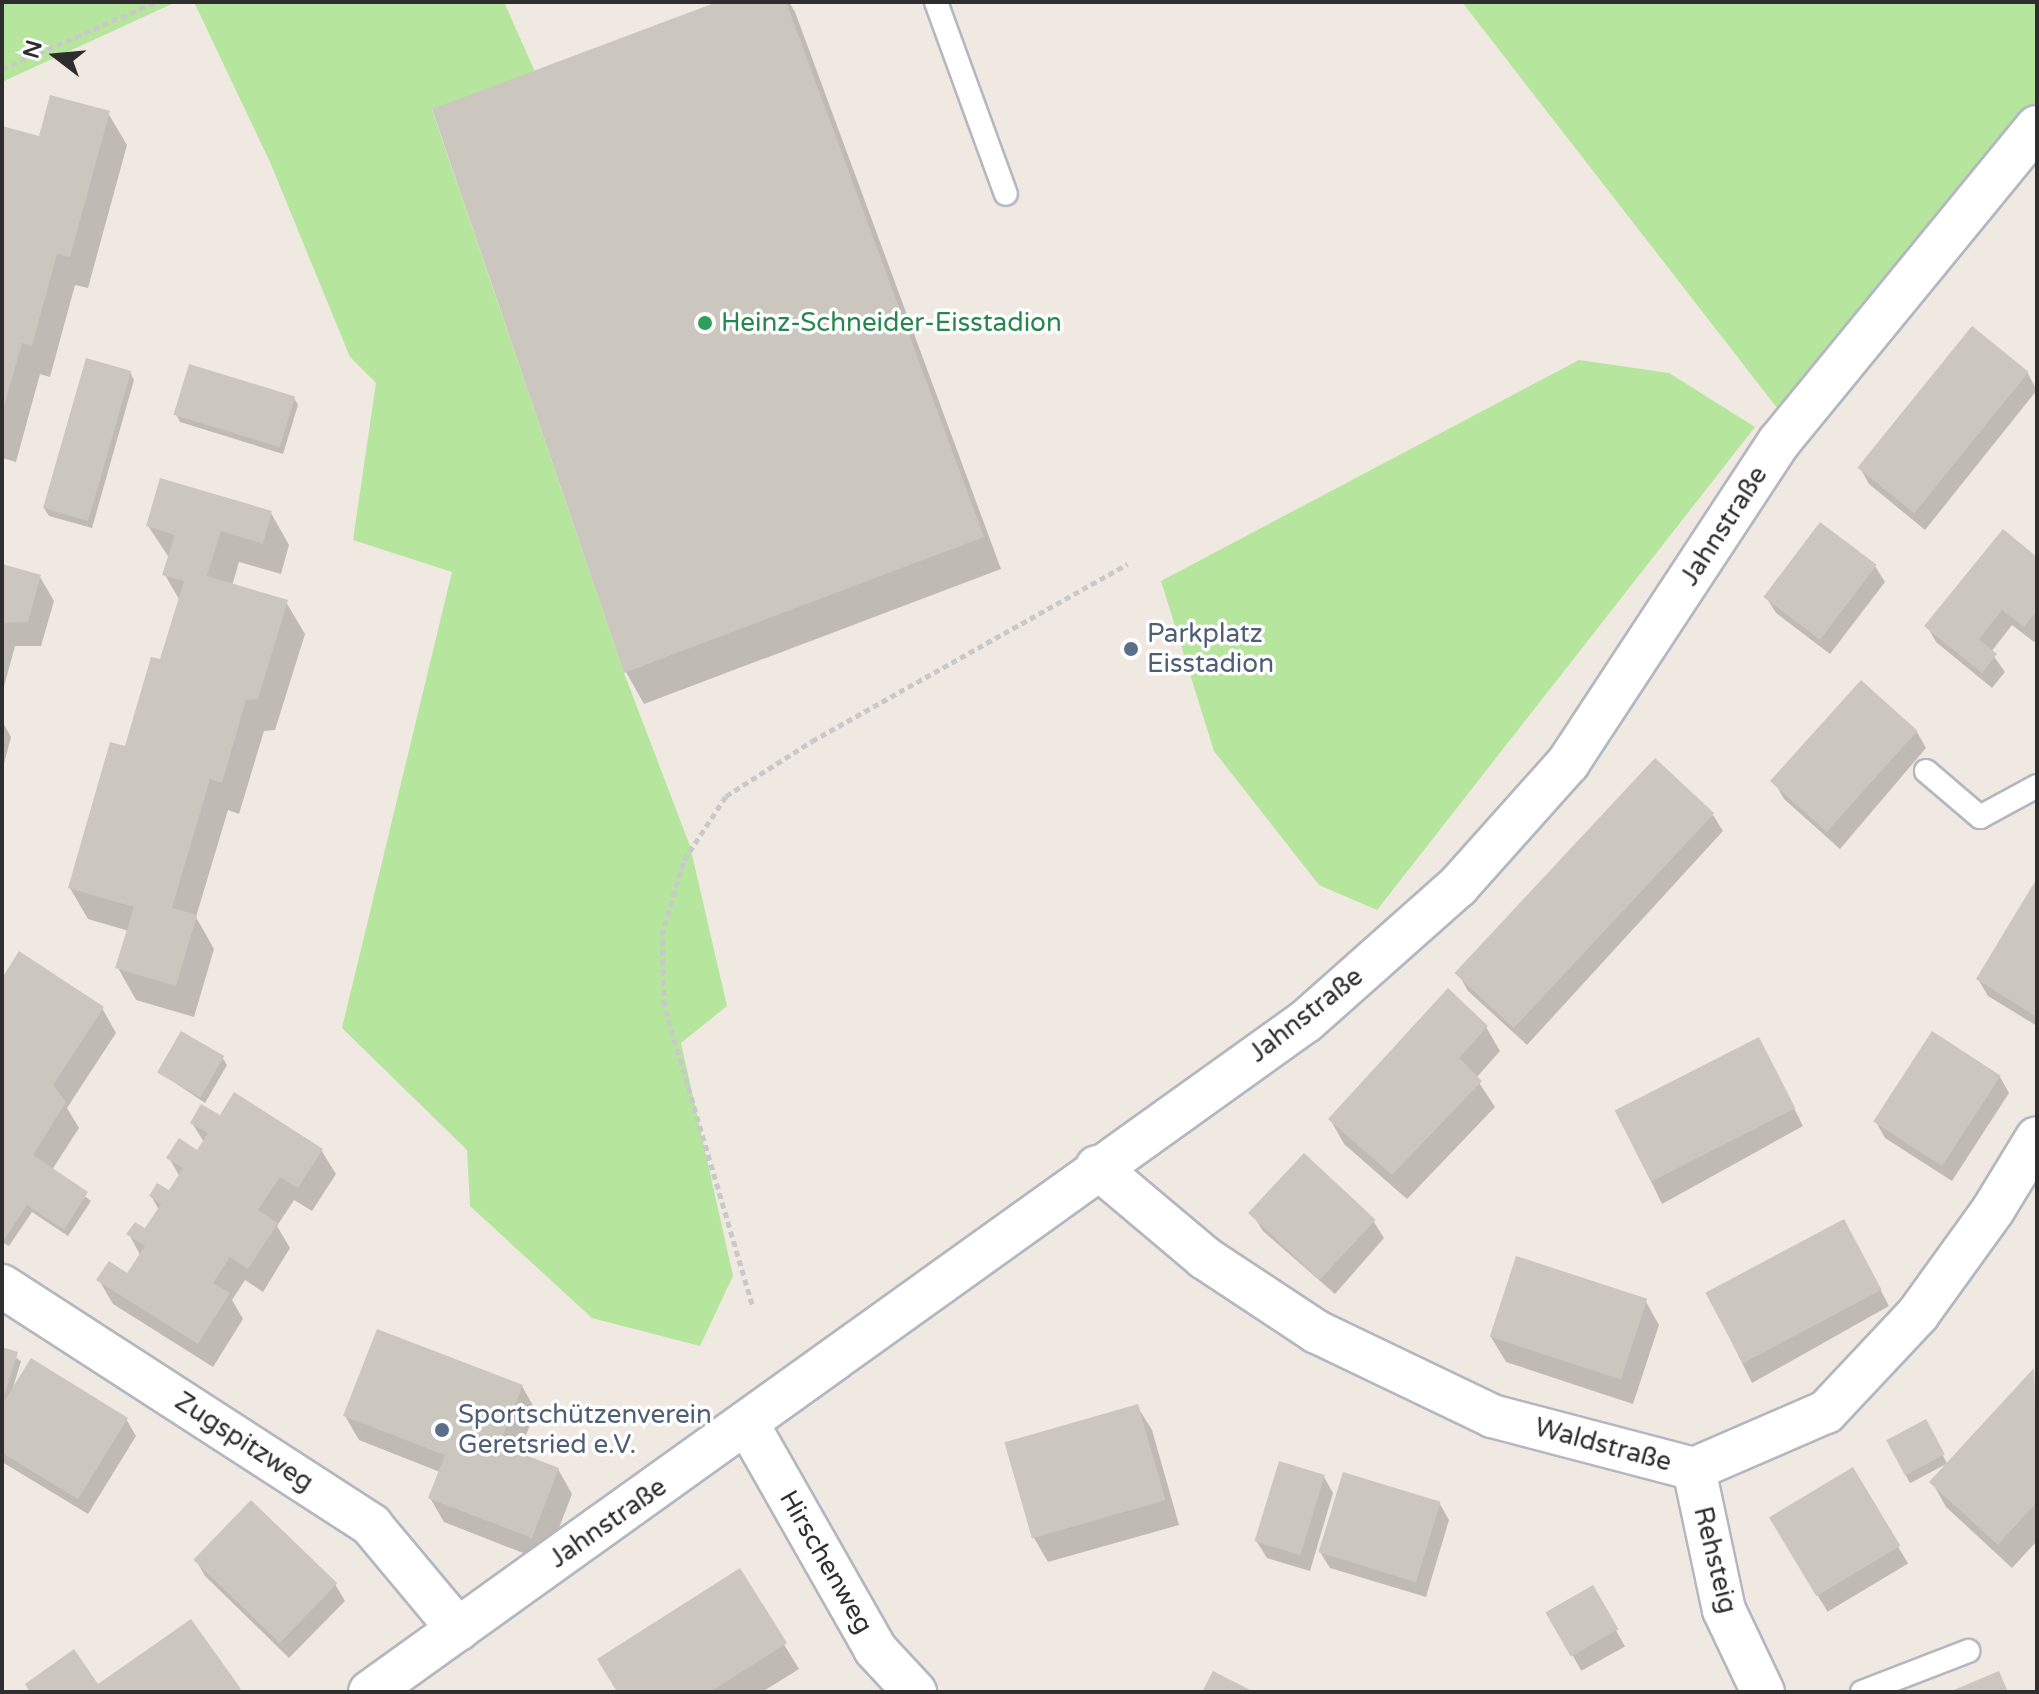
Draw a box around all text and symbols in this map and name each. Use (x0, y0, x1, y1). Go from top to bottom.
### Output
north arrow (16, 16, 96, 96)
text: N (18, 37, 48, 61)
place label: Heinz-Schneider-Eisstadion (721, 307, 1062, 339)
marker: Heinz-Schneider-Eisstadion (696, 314, 714, 332)
street label: Jahnstraße (1674, 461, 1774, 591)
place label: Parkplatz Eisstadion (1147, 618, 1274, 680)
marker: Parkplatz Eisstadion (1122, 640, 1140, 658)
street label: Jahnstraße (1243, 961, 1369, 1069)
street label: Zugspitzweg (169, 1386, 319, 1498)
place label: Sportschützenverein Geretsried e.V. (458, 1399, 712, 1460)
street label: Waldstraße (1531, 1412, 1675, 1478)
marker: Sportschützenverein Geretsried e.V. (433, 1421, 451, 1439)
street label: Jahnstraße (543, 1471, 673, 1575)
street label: Hirschenweg (773, 1485, 879, 1639)
street label: Rehsteig (1687, 1503, 1743, 1617)

